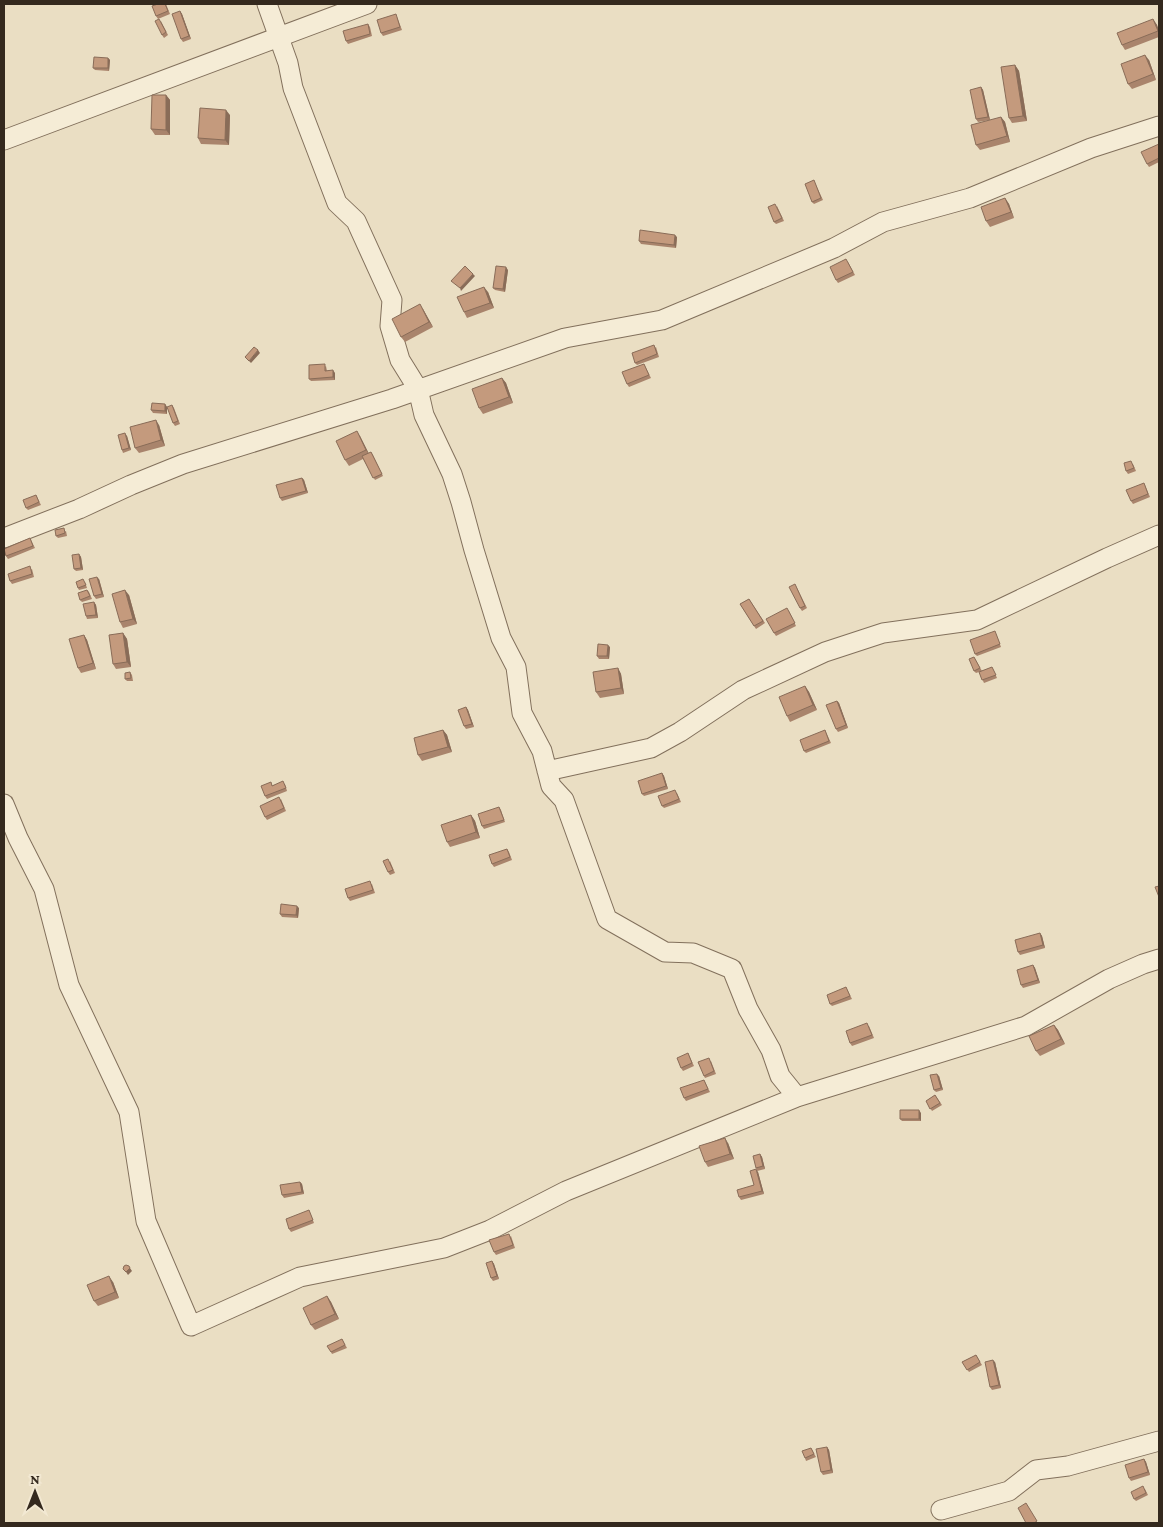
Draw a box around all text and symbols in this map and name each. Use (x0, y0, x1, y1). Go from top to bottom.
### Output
north arrow (10, 1467, 60, 1517)
text: N (30, 1471, 40, 1487)

